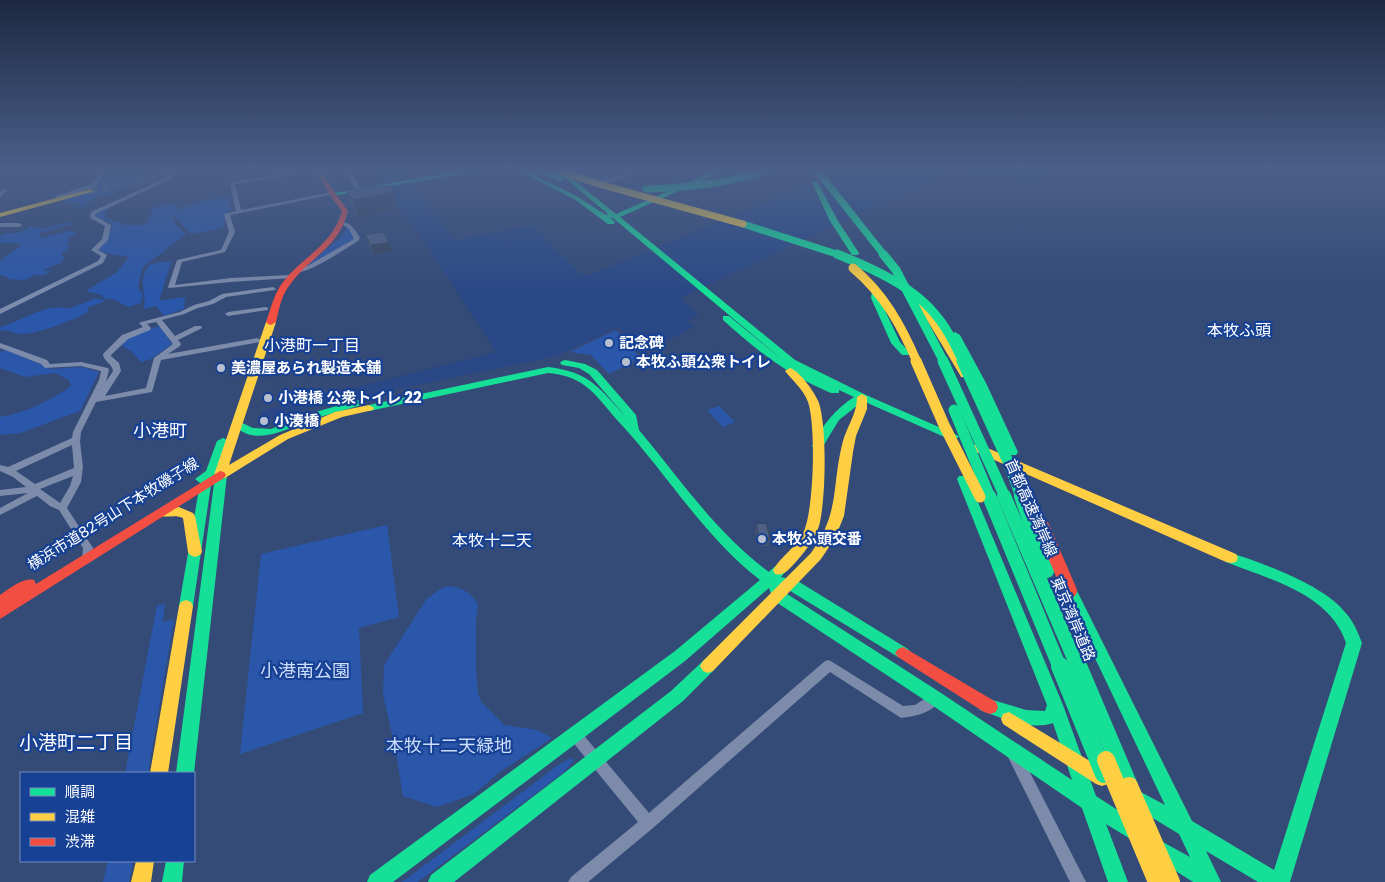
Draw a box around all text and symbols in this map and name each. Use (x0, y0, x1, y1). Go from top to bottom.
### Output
district label: 本牧ふ頭 (1207, 319, 1271, 342)
place label: 記念碑 (619, 332, 664, 353)
district label: 小港町一丁目 (264, 334, 360, 357)
marker: 記念碑 (603, 337, 615, 349)
place label: 本牧ふ頭公衆トイレ (636, 351, 771, 372)
marker: 本牧ふ頭公衆トイレ (620, 356, 632, 368)
place label: 美濃屋あられ製造本舗 (231, 357, 381, 378)
marker: 美濃屋あられ製造本舗 (215, 362, 227, 374)
place label: 小港橋 公衆トイレ 22 (278, 387, 422, 408)
marker: 小港橋 公衆トイレ 22 (262, 392, 274, 404)
place label: 小湊橋 (274, 410, 320, 431)
marker: 小湊橋 (258, 415, 270, 427)
district label: 小港町 (133, 418, 187, 443)
street label: 横浜市道82号山下本牧磯子線 (23, 452, 202, 575)
street label: 首都高速湾岸線 (1001, 456, 1062, 560)
place label: 本牧ふ頭交番 (772, 528, 862, 549)
district label: 本牧十二天 (452, 529, 532, 552)
marker: 本牧ふ頭交番 (756, 533, 768, 545)
street label: 東京湾岸道路 (1046, 573, 1101, 664)
park label: 小港南公園 (260, 658, 350, 683)
district label: 小港町二丁目 (19, 729, 133, 756)
park label: 本牧十二天緑地 (386, 733, 512, 758)
legend (20, 772, 195, 862)
text: 順調 (65, 781, 95, 802)
text: 混雑 (65, 806, 95, 827)
text: 渋滞 (65, 831, 95, 852)

